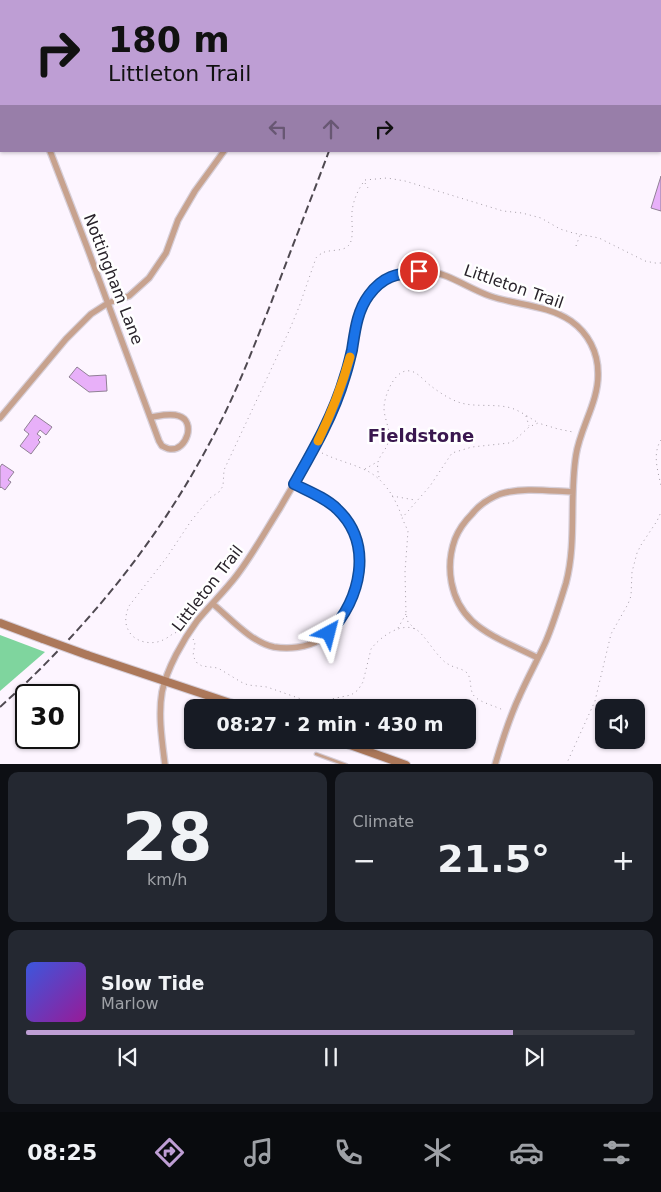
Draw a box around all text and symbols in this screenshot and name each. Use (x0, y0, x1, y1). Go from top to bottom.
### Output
icon: right (25, 20, 90, 85)
text: 180 m (108, 20, 230, 60)
text: Littleton Trail (108, 61, 251, 86)
icon: left (264, 115, 292, 143)
icon: ahead (317, 115, 345, 143)
icon: right (370, 115, 398, 143)
street label: Nottingham Lane (80, 211, 147, 347)
pin (398, 250, 440, 292)
icon: arrive (405, 257, 433, 285)
street label: Littleton Trail (461, 261, 566, 312)
district label: Fieldstone (368, 425, 474, 446)
street label: Littleton Trail (168, 541, 247, 635)
position arrow (302, 606, 354, 658)
speed limit sign: 30 (15, 684, 80, 749)
map controls (595, 699, 645, 749)
button: sound (595, 699, 645, 749)
text: 08:27 · 2 min · 430 m (216, 713, 444, 735)
text: 28 (122, 800, 212, 875)
text: Climate (353, 812, 414, 831)
text: 21.5° (437, 837, 550, 881)
text: − (353, 844, 376, 877)
text: + (612, 844, 635, 877)
text: km/h (147, 870, 187, 889)
text: Slow Tide (101, 972, 204, 994)
text: Marlow (101, 994, 159, 1013)
icon: previous (114, 1043, 142, 1071)
icon: pause (317, 1043, 345, 1071)
icon: next (520, 1043, 548, 1071)
icon: directions (152, 1135, 187, 1170)
icon: music (241, 1135, 276, 1170)
icon: phone (331, 1135, 366, 1170)
icon: climate (420, 1135, 455, 1170)
icon: car (509, 1135, 544, 1170)
icon: filters (599, 1135, 634, 1170)
text: 08:25 (27, 1140, 97, 1165)

